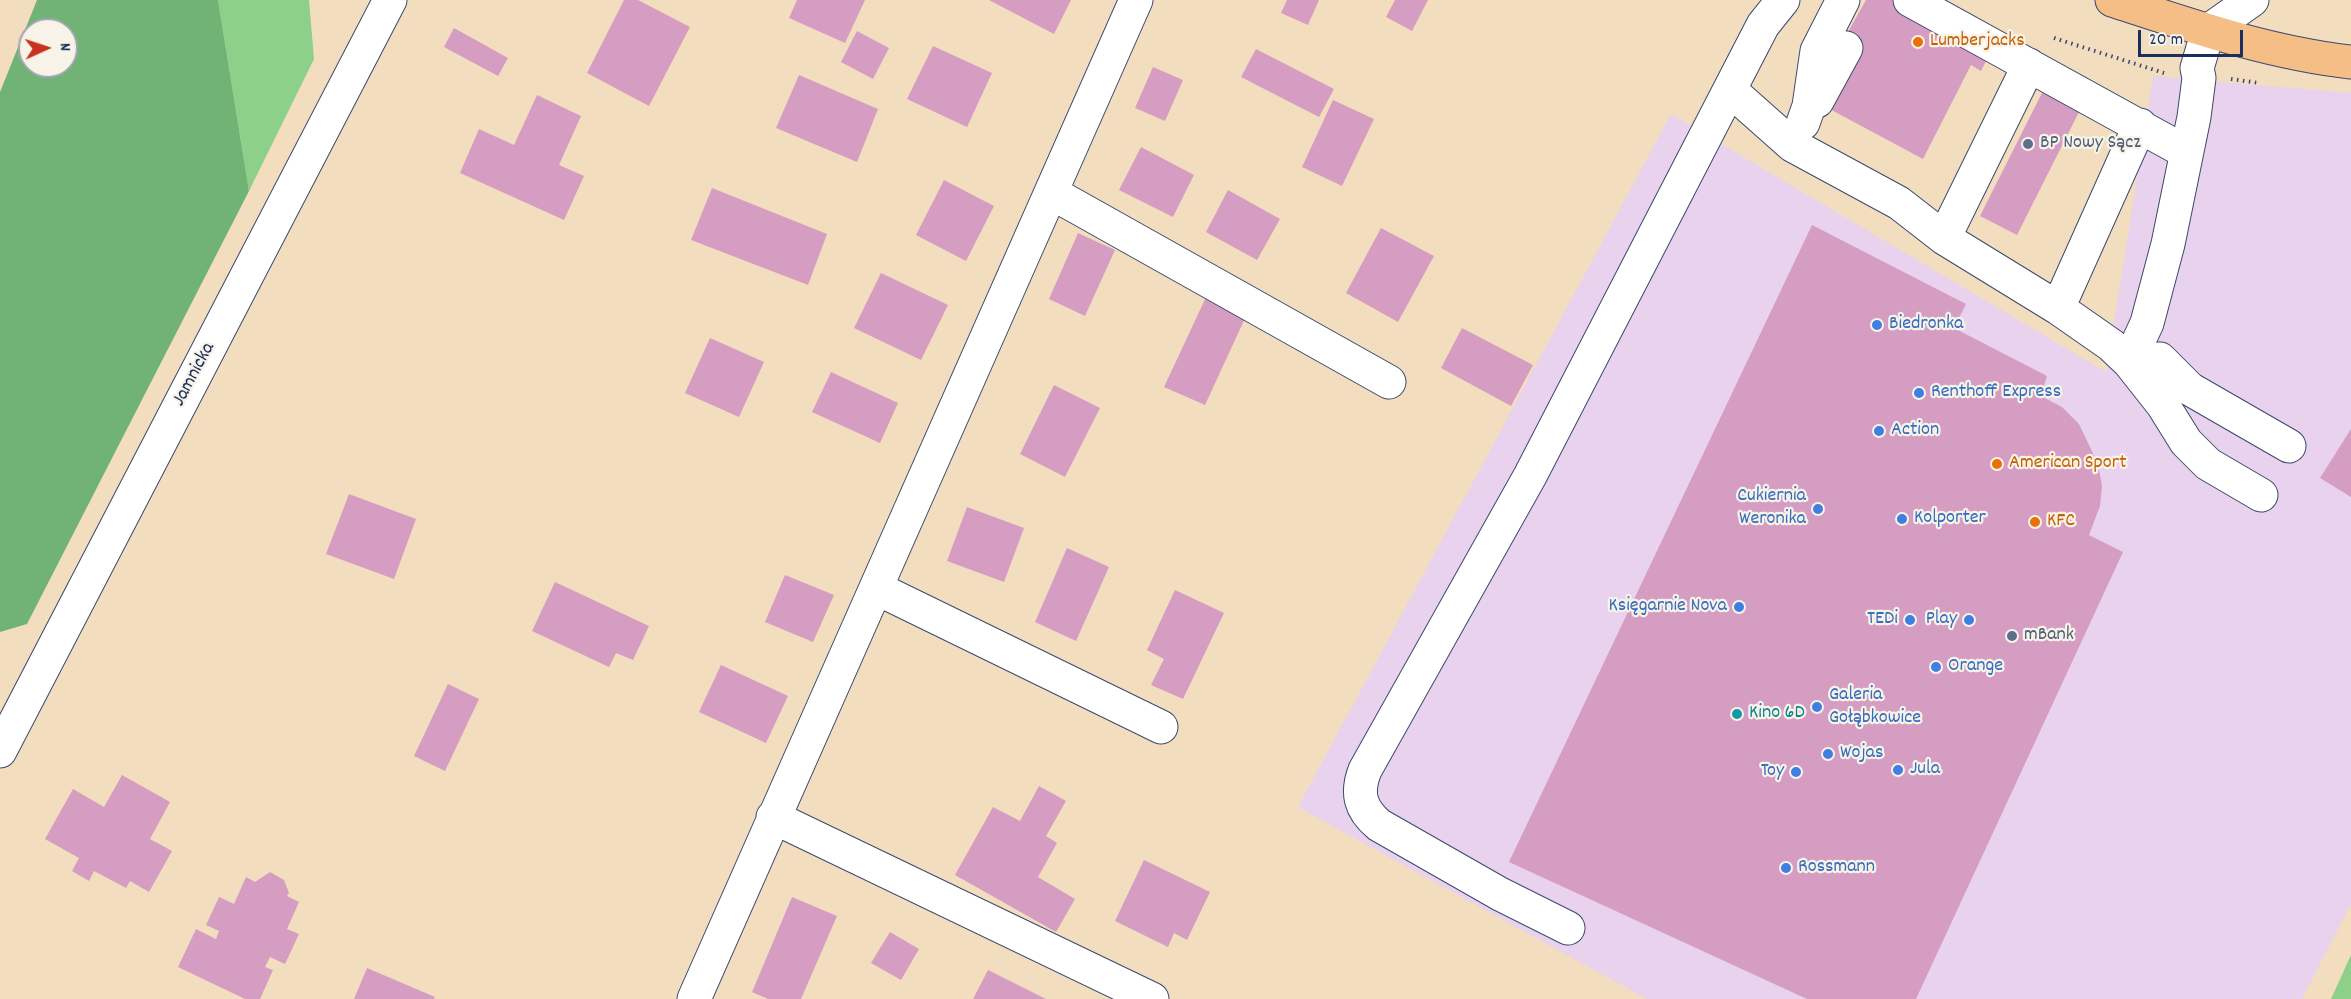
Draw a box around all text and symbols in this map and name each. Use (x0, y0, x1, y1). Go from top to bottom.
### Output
north arrow (18, 18, 78, 78)
scale bar (2141, 18, 2246, 56)
text: 20 m (2149, 28, 2183, 53)
place label: Lumberjacks (1930, 30, 2025, 54)
marker: Lumberjacks (1911, 35, 1925, 49)
text: N (53, 43, 76, 52)
place label: BP Nowy Sącz (2040, 132, 2141, 156)
marker: BP Nowy Sącz (2021, 137, 2035, 151)
place label: Biedronka (1889, 313, 1963, 337)
marker: Biedronka (1870, 318, 1884, 332)
street label: Jamnicka (168, 339, 222, 411)
place label: Renthoff Express (1931, 381, 2061, 405)
marker: Renthoff Express (1912, 386, 1926, 400)
place label: Action (1891, 419, 1939, 443)
marker: Action (1872, 424, 1886, 438)
place label: American Sport (2009, 452, 2127, 476)
marker: American Sport (1990, 457, 2004, 471)
place label: Cukiernia Weronika (1737, 485, 1806, 532)
marker: Cukiernia Weronika (1811, 502, 1825, 516)
place label: Kolporter (1914, 507, 1986, 531)
place label: KFC (2047, 510, 2075, 534)
marker: Kolporter (1895, 512, 1909, 526)
marker: KFC (2028, 515, 2042, 529)
place label: Księgarnie Nova (1609, 595, 1727, 619)
marker: Księgarnie Nova (1732, 600, 1746, 614)
place label: TEDi (1867, 608, 1898, 632)
place label: Play (1926, 608, 1957, 632)
marker: TEDi (1903, 613, 1917, 627)
marker: Play (1962, 613, 1976, 627)
place label: mBank (2024, 624, 2074, 648)
marker: mBank (2005, 629, 2019, 643)
place label: Orange (1948, 655, 2003, 679)
marker: Orange (1929, 660, 1943, 674)
place label: Galeria Gołąbkowice (1829, 684, 1921, 731)
marker: Galeria Gołąbkowice (1810, 700, 1824, 714)
place label: Kino 6D (1749, 702, 1805, 726)
marker: Kino 6D (1730, 707, 1744, 721)
place label: Wojas (1840, 742, 1883, 766)
marker: Wojas (1821, 747, 1835, 761)
place label: Jula (1910, 758, 1940, 782)
place label: Toy (1761, 760, 1784, 784)
marker: Jula (1891, 763, 1905, 777)
marker: Toy (1789, 765, 1803, 779)
place label: Rossmann (1798, 856, 1875, 880)
marker: Rossmann (1779, 861, 1793, 875)

